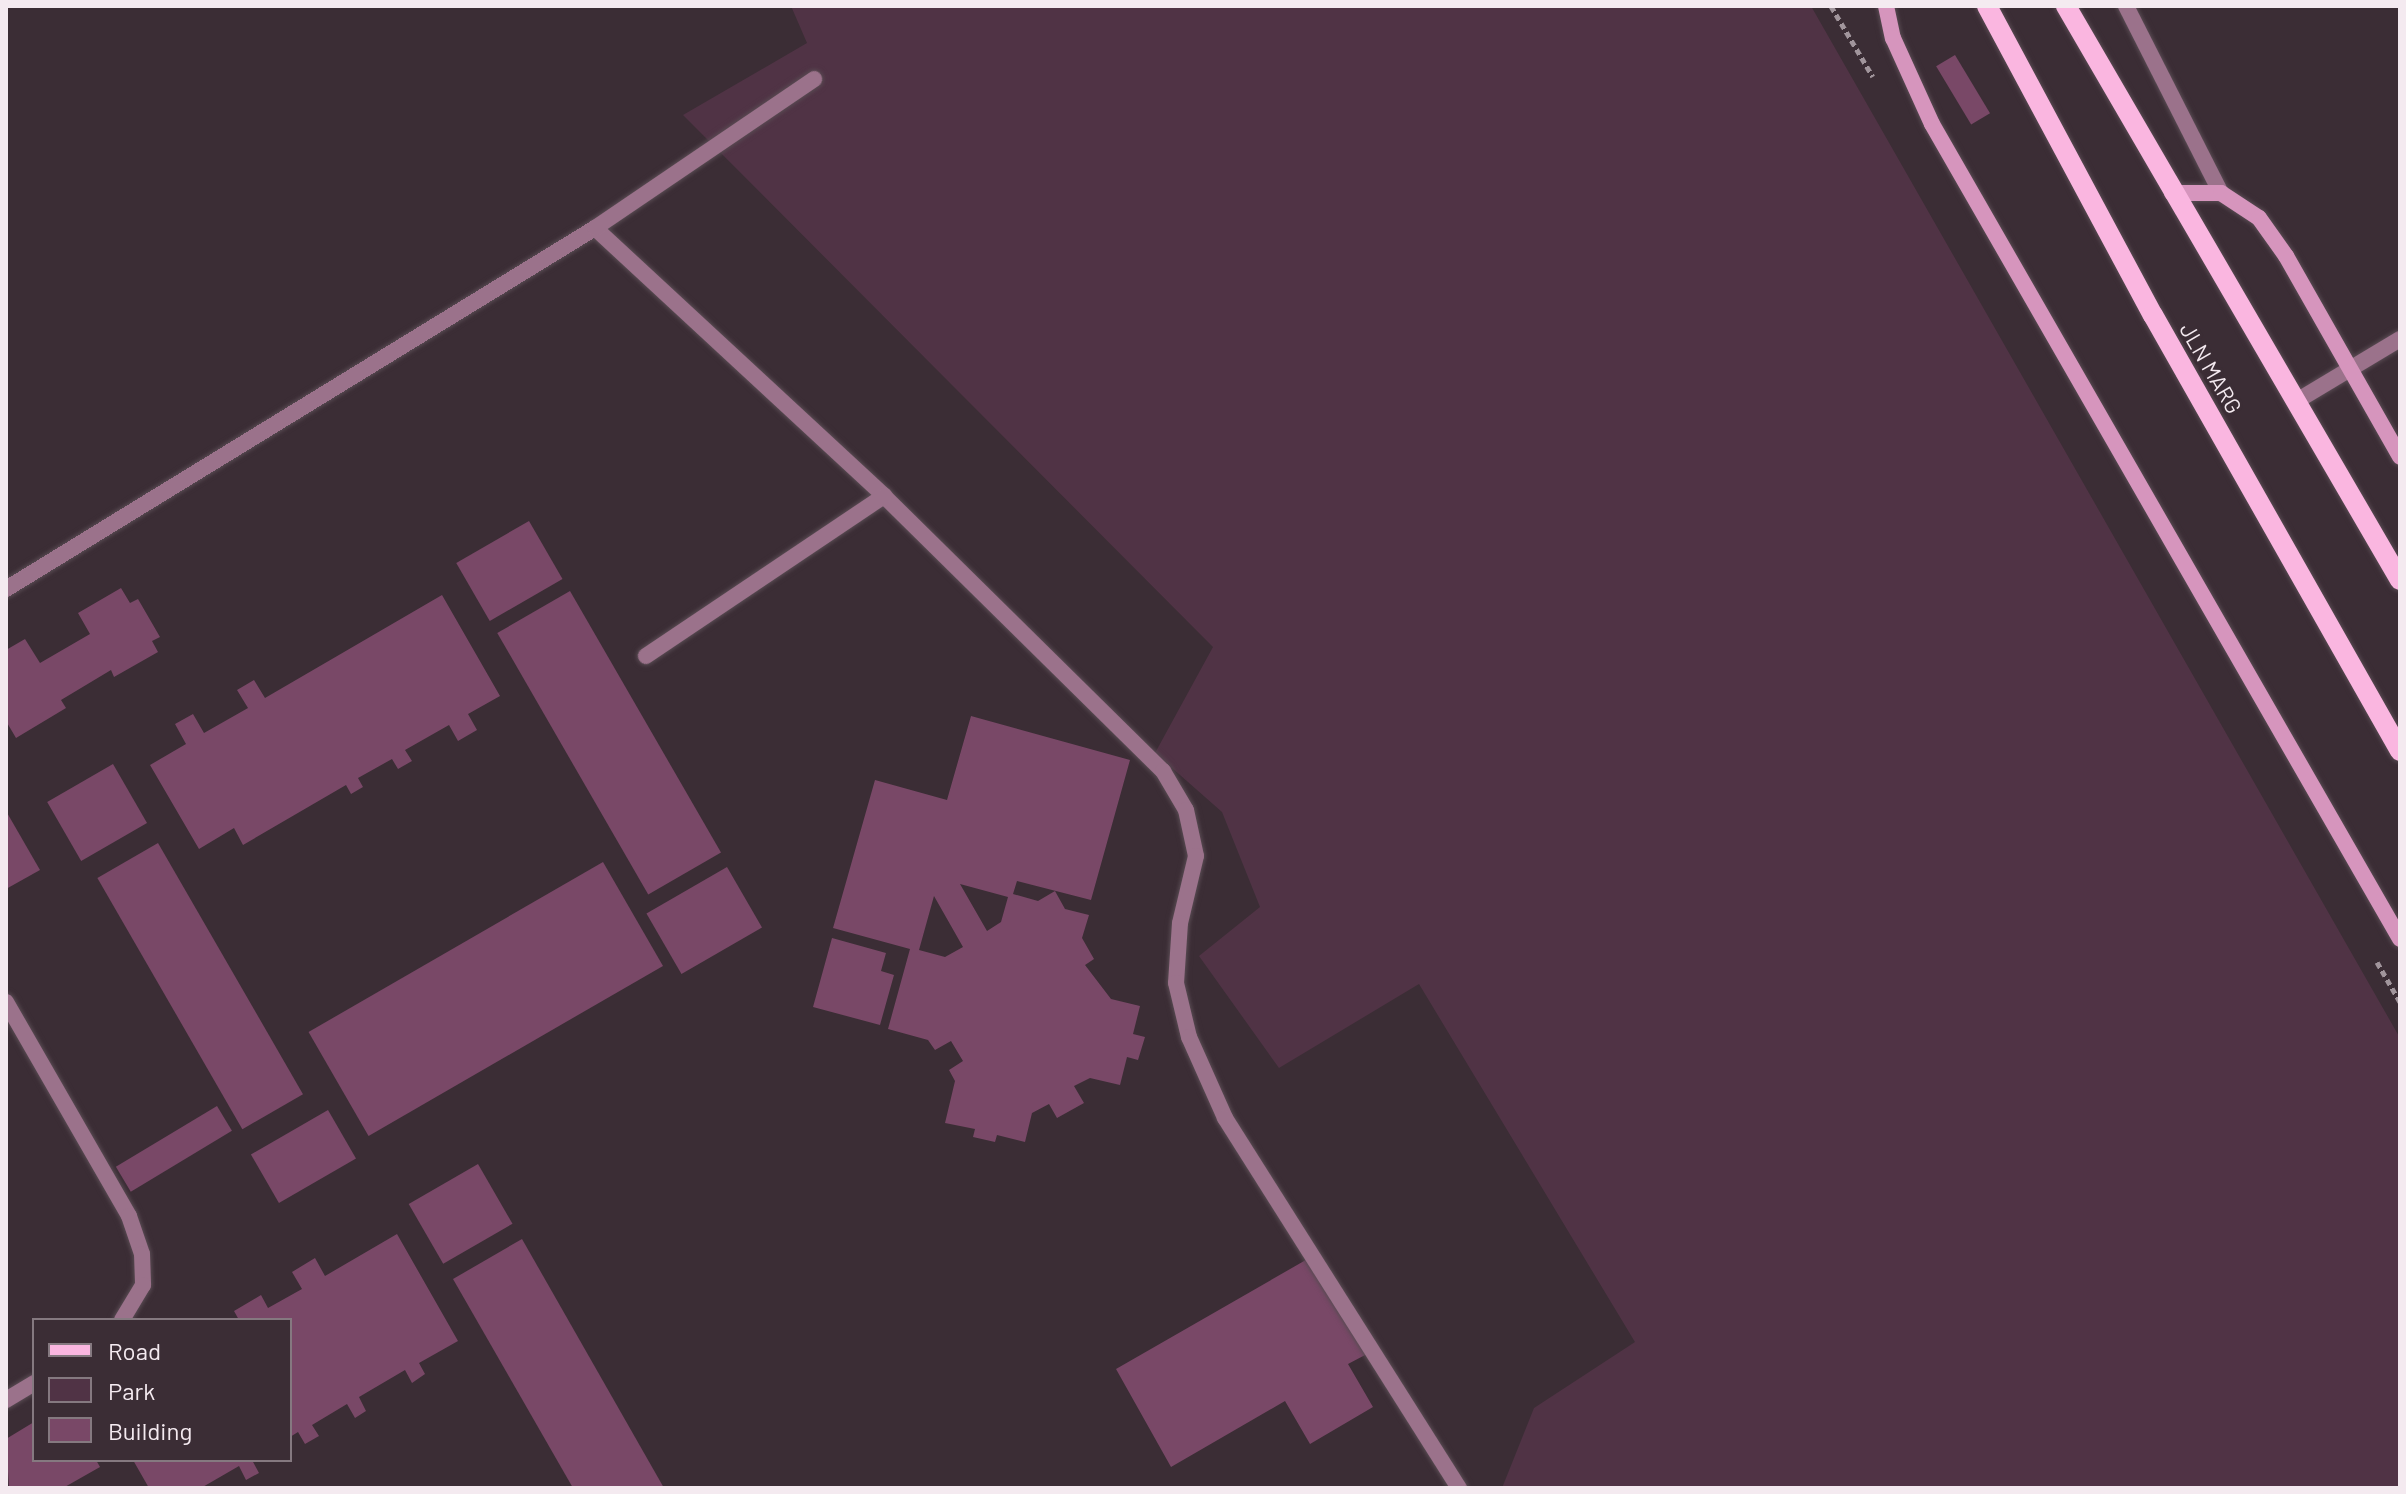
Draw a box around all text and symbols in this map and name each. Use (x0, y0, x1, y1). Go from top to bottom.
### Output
street label: JLN MARG (2174, 318, 2248, 418)
legend (32, 1318, 292, 1462)
text: Road (108, 1336, 161, 1365)
text: Park (108, 1376, 155, 1405)
text: Building (108, 1416, 192, 1445)

